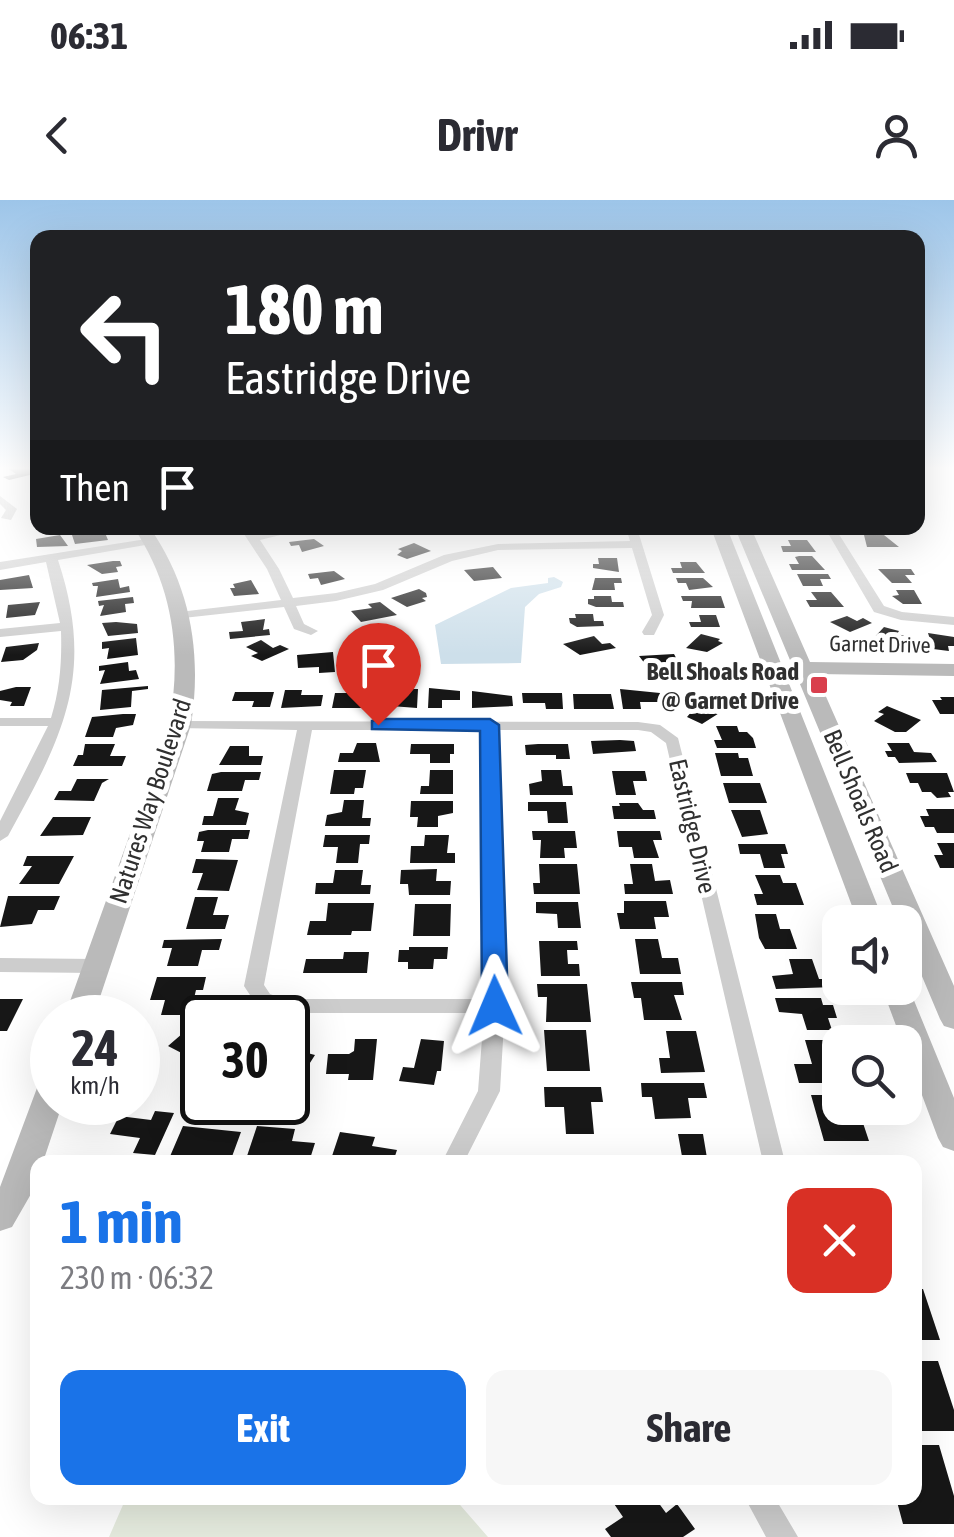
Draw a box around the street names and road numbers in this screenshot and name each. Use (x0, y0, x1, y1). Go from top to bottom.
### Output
street label: Garnet Drive (829, 630, 931, 658)
street label: Natures Way Boulevard (104, 695, 196, 907)
street label: Bell Shoals Road (818, 725, 904, 877)
street label: Eastridge Drive (664, 756, 722, 896)

